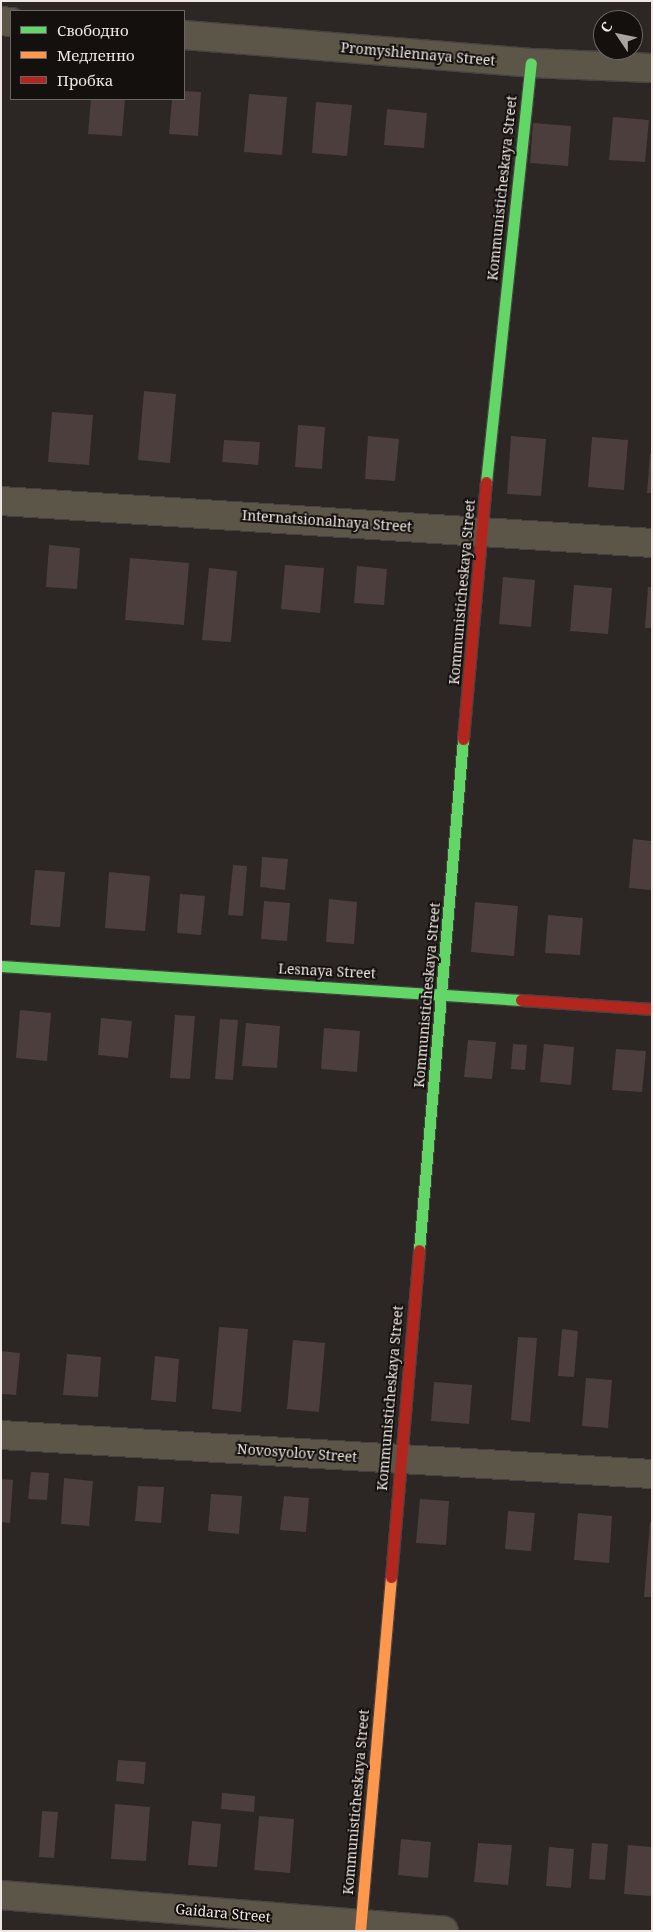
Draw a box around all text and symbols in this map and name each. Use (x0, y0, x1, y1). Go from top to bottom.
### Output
legend (10, 10, 185, 100)
north arrow (593, 10, 643, 60)
text: С (596, 18, 616, 36)
text: Свободно (57, 20, 129, 40)
street label: Promyshlennaya Street (340, 39, 496, 69)
text: Медленно (57, 45, 135, 65)
text: Пробка (57, 70, 113, 90)
street label: Kommunisticheskaya Street (484, 95, 520, 281)
street label: Kommunisticheskaya Street (446, 499, 478, 685)
street label: Internatsionalnaya Street (241, 507, 413, 535)
street label: Kommunisticheskaya Street (411, 902, 443, 1088)
street label: Lesnaya Street (278, 960, 376, 982)
street label: Kommunisticheskaya Street (374, 1305, 406, 1491)
street label: Novosyolov Street (236, 1440, 358, 1466)
street label: Kommunisticheskaya Street (340, 1709, 372, 1895)
street label: Gaidara Street (175, 1900, 271, 1926)

